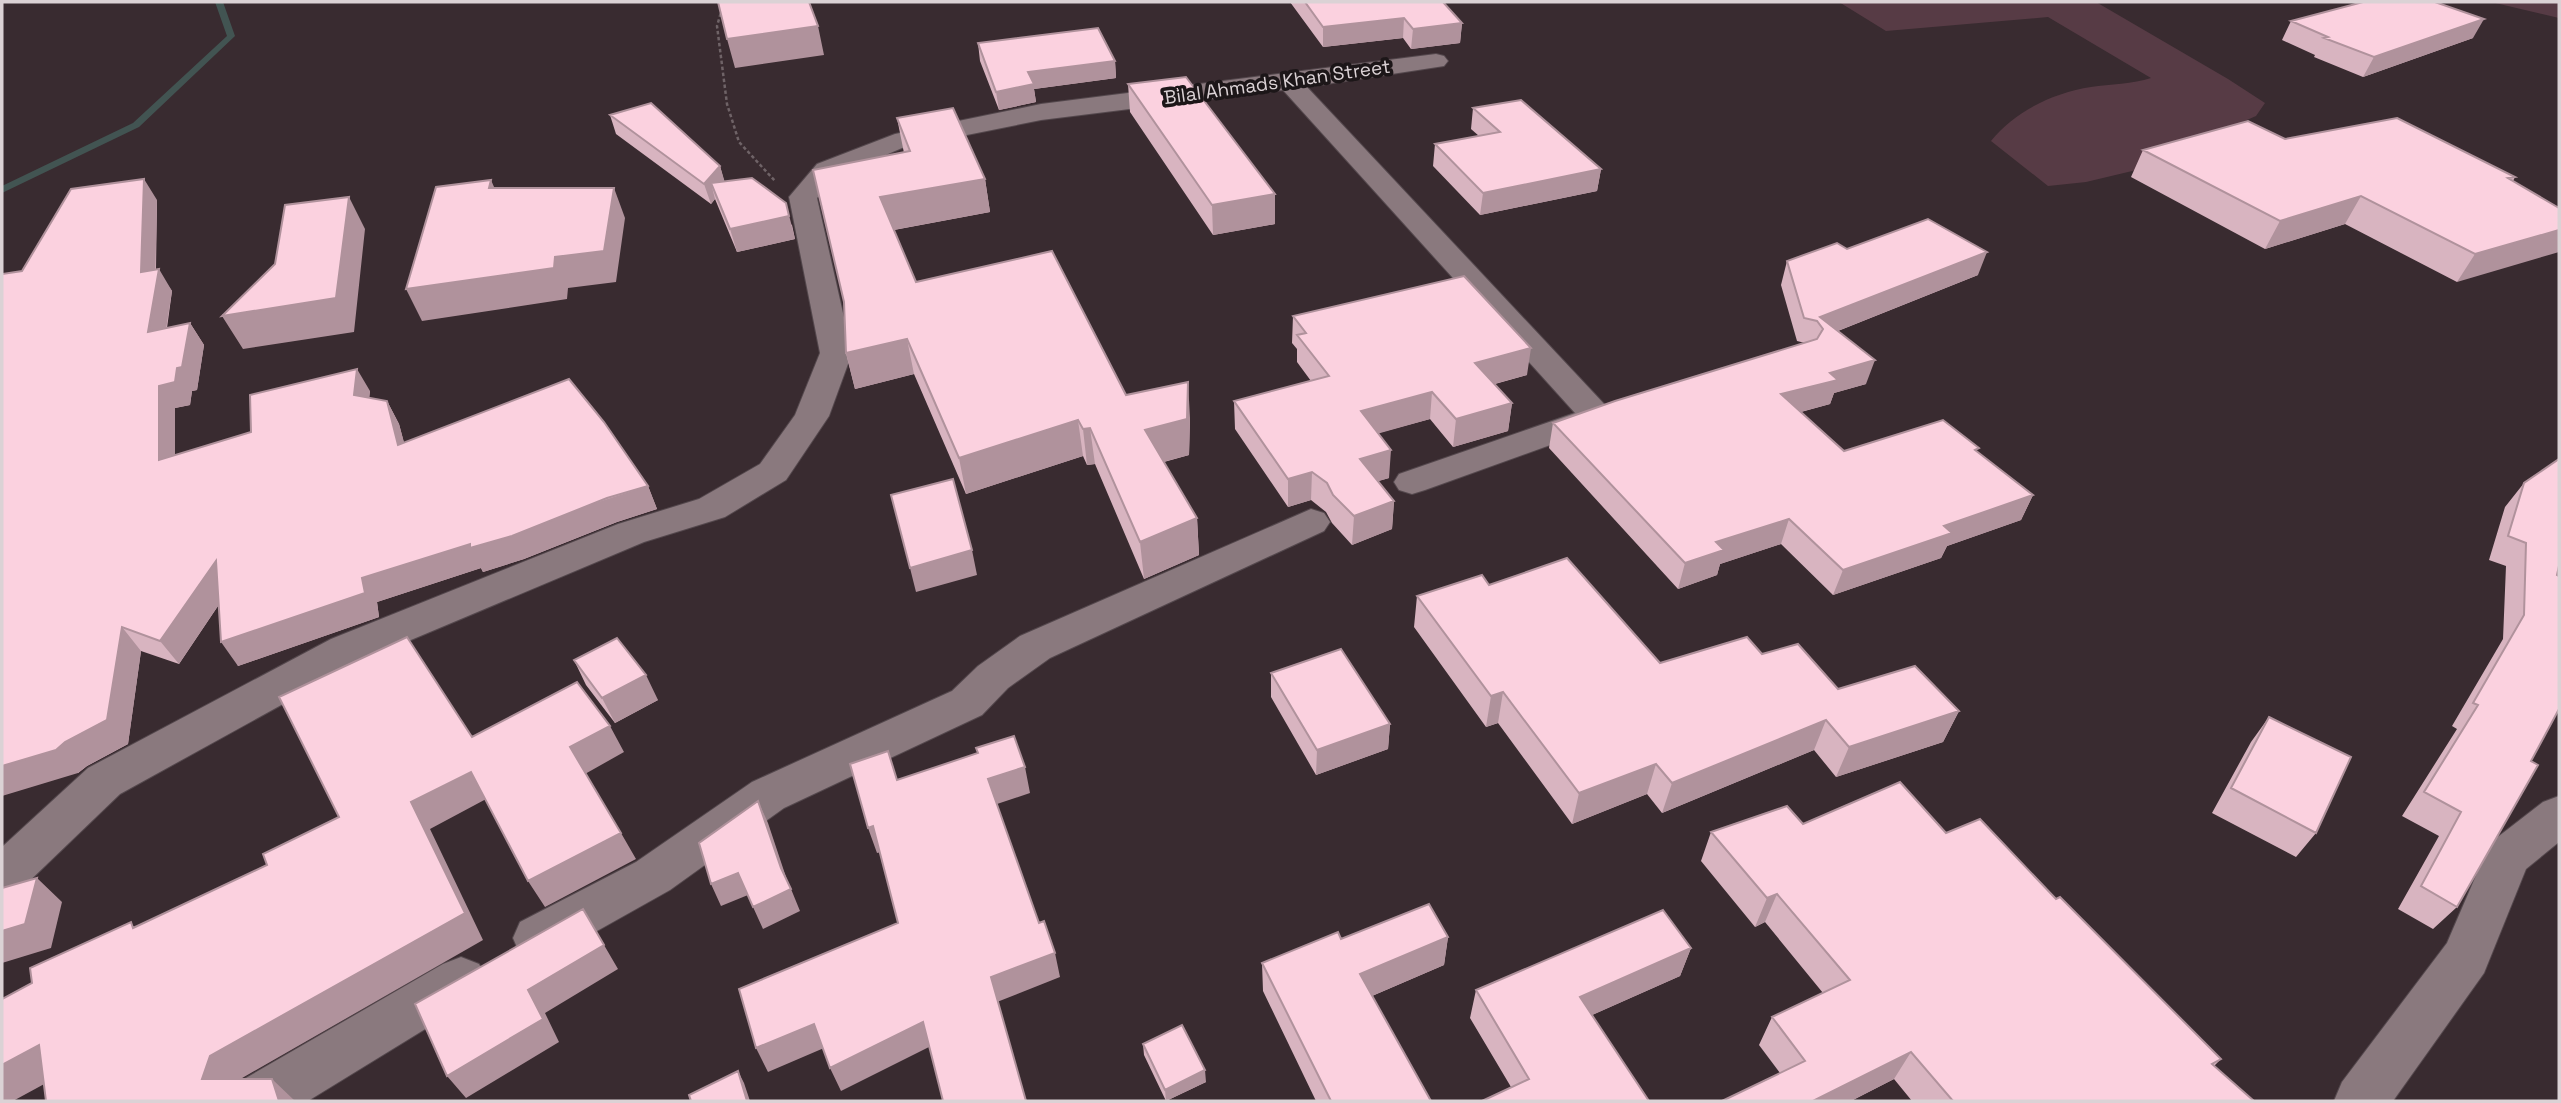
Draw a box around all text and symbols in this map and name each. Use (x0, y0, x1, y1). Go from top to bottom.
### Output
street label: Bilal Ahmads Khan Street (1162, 54, 1392, 110)

